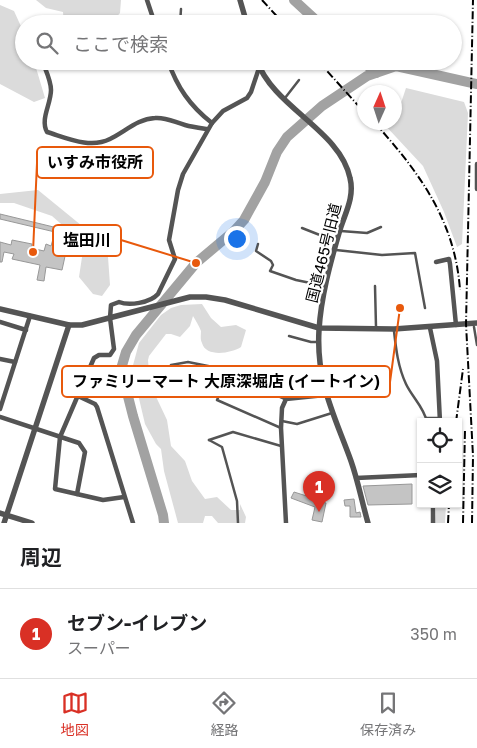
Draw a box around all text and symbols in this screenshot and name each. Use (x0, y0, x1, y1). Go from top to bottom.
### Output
search box (15, 15, 462, 70)
icon: search (33, 29, 61, 57)
text: ここで検索 (73, 32, 168, 55)
north arrow (357, 85, 402, 130)
callout: いすみ市役所 (37, 147, 153, 178)
text: いすみ市役所 (47, 152, 143, 172)
street label: 国道465号旧道 (302, 201, 344, 304)
callout: 塩田川 (53, 225, 121, 256)
your location (224, 226, 250, 252)
text: 塩田川 (63, 230, 111, 250)
callout: ファミリーマート 大原深堀店 (イートイン) (62, 366, 390, 397)
text: ファミリーマート 大原深堀店 (イートイン) (72, 371, 380, 391)
map controls (417, 418, 462, 508)
button: locate (417, 418, 462, 463)
button: layers (417, 463, 462, 508)
pin: 1 (303, 471, 335, 512)
text: 周辺 (20, 544, 62, 570)
text: セブン-イレブン (67, 611, 207, 634)
text: 1 (32, 624, 40, 644)
text: 350 m (410, 624, 457, 644)
text: スーパー (67, 638, 131, 658)
tab: 地図 (61, 689, 89, 739)
tab: 経路 (210, 689, 238, 739)
tab: 保存済み (360, 689, 416, 739)

